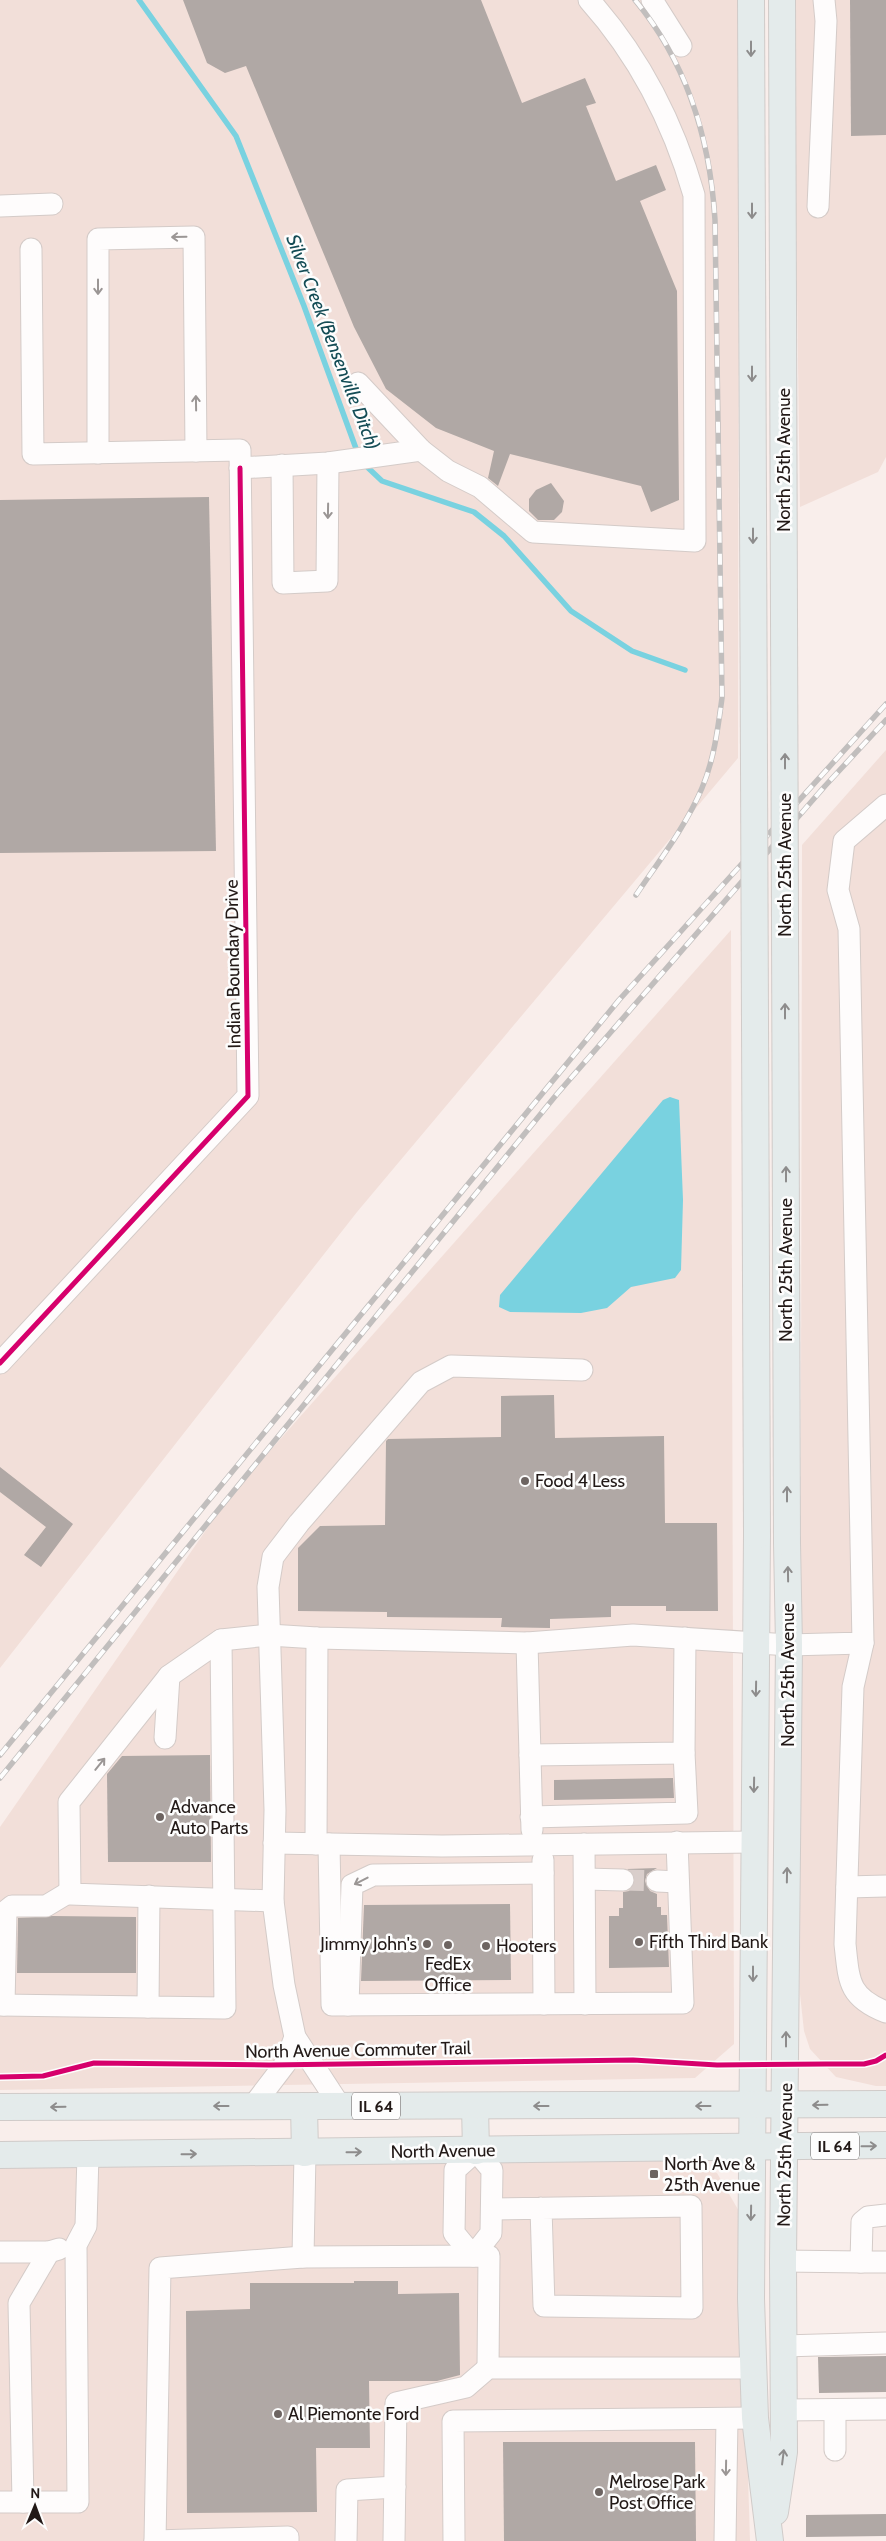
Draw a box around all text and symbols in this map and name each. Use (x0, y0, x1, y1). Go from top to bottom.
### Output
one-way arrow (746, 40, 756, 56)
one-way arrow (747, 202, 757, 219)
water label: Silver Creek (Bensenville Ditch) (281, 231, 385, 453)
one-way arrow (171, 233, 187, 242)
one-way arrow (93, 279, 103, 295)
one-way arrow (747, 365, 757, 381)
street label: North 25th Avenue (773, 388, 795, 532)
one-way arrow (191, 395, 200, 411)
one-way arrow (323, 503, 333, 519)
one-way arrow (748, 528, 758, 544)
one-way arrow (780, 754, 790, 770)
street label: North 25th Avenue (774, 793, 796, 937)
street label: Indian Boundary Drive (221, 879, 245, 1049)
one-way arrow (780, 1004, 790, 1020)
one-way arrow (781, 1166, 791, 1182)
street label: North 25th Avenue (775, 1198, 797, 1342)
place label: Food 4 Less (535, 1470, 625, 1492)
marker: Food 4 Less (519, 1475, 531, 1487)
one-way arrow (782, 1486, 792, 1502)
one-way arrow (783, 1566, 793, 1582)
street label: North 25th Avenue (777, 1603, 799, 1747)
one-way arrow (751, 1681, 760, 1697)
one-way arrow (94, 1757, 105, 1770)
one-way arrow (749, 1776, 759, 1793)
place label: Advance Auto Parts (170, 1796, 248, 1839)
marker: Advance Auto Parts (154, 1811, 166, 1823)
one-way arrow (783, 1867, 792, 1883)
one-way arrow (354, 1877, 369, 1886)
place label: Fifth Third Bank (649, 1931, 769, 1953)
place label: Jimmy John's (319, 1933, 417, 1955)
place label: Hooters (496, 1935, 556, 1957)
marker: Fifth Third Bank (633, 1936, 645, 1948)
marker: Jimmy John's (421, 1938, 433, 1950)
marker: FedEx Office (442, 1939, 454, 1951)
marker: Hooters (480, 1940, 492, 1952)
place label: FedEx Office (425, 1953, 472, 1996)
one-way arrow (748, 1966, 758, 1982)
one-way arrow (781, 2031, 791, 2048)
street label: North Avenue Commuter Trail (245, 2037, 472, 2063)
street label: North 25th Avenue (773, 2083, 797, 2227)
road number: IL 64 (352, 2092, 400, 2120)
one-way arrow (812, 2100, 828, 2110)
one-way arrow (213, 2101, 229, 2111)
one-way arrow (533, 2101, 549, 2111)
one-way arrow (695, 2101, 712, 2111)
one-way arrow (50, 2102, 66, 2112)
road number: IL 64 (811, 2132, 859, 2160)
street label: North Avenue (390, 2139, 496, 2163)
one-way arrow (860, 2141, 876, 2150)
one-way arrow (346, 2147, 362, 2157)
one-way arrow (180, 2149, 197, 2159)
place label: North Ave & 25th Avenue (664, 2153, 760, 2196)
marker: North Ave & 25th Avenue (648, 2168, 660, 2180)
one-way arrow (746, 2204, 756, 2221)
place label: Al Piemonte Ford (288, 2403, 419, 2425)
marker: Al Piemonte Ford (272, 2408, 284, 2420)
one-way arrow (778, 2449, 788, 2465)
one-way arrow (721, 2459, 731, 2475)
place label: Melrose Park Post Office (609, 2471, 706, 2514)
north arrow (10, 2481, 60, 2531)
text: N (30, 2484, 40, 2502)
marker: Melrose Park Post Office (593, 2486, 605, 2498)

